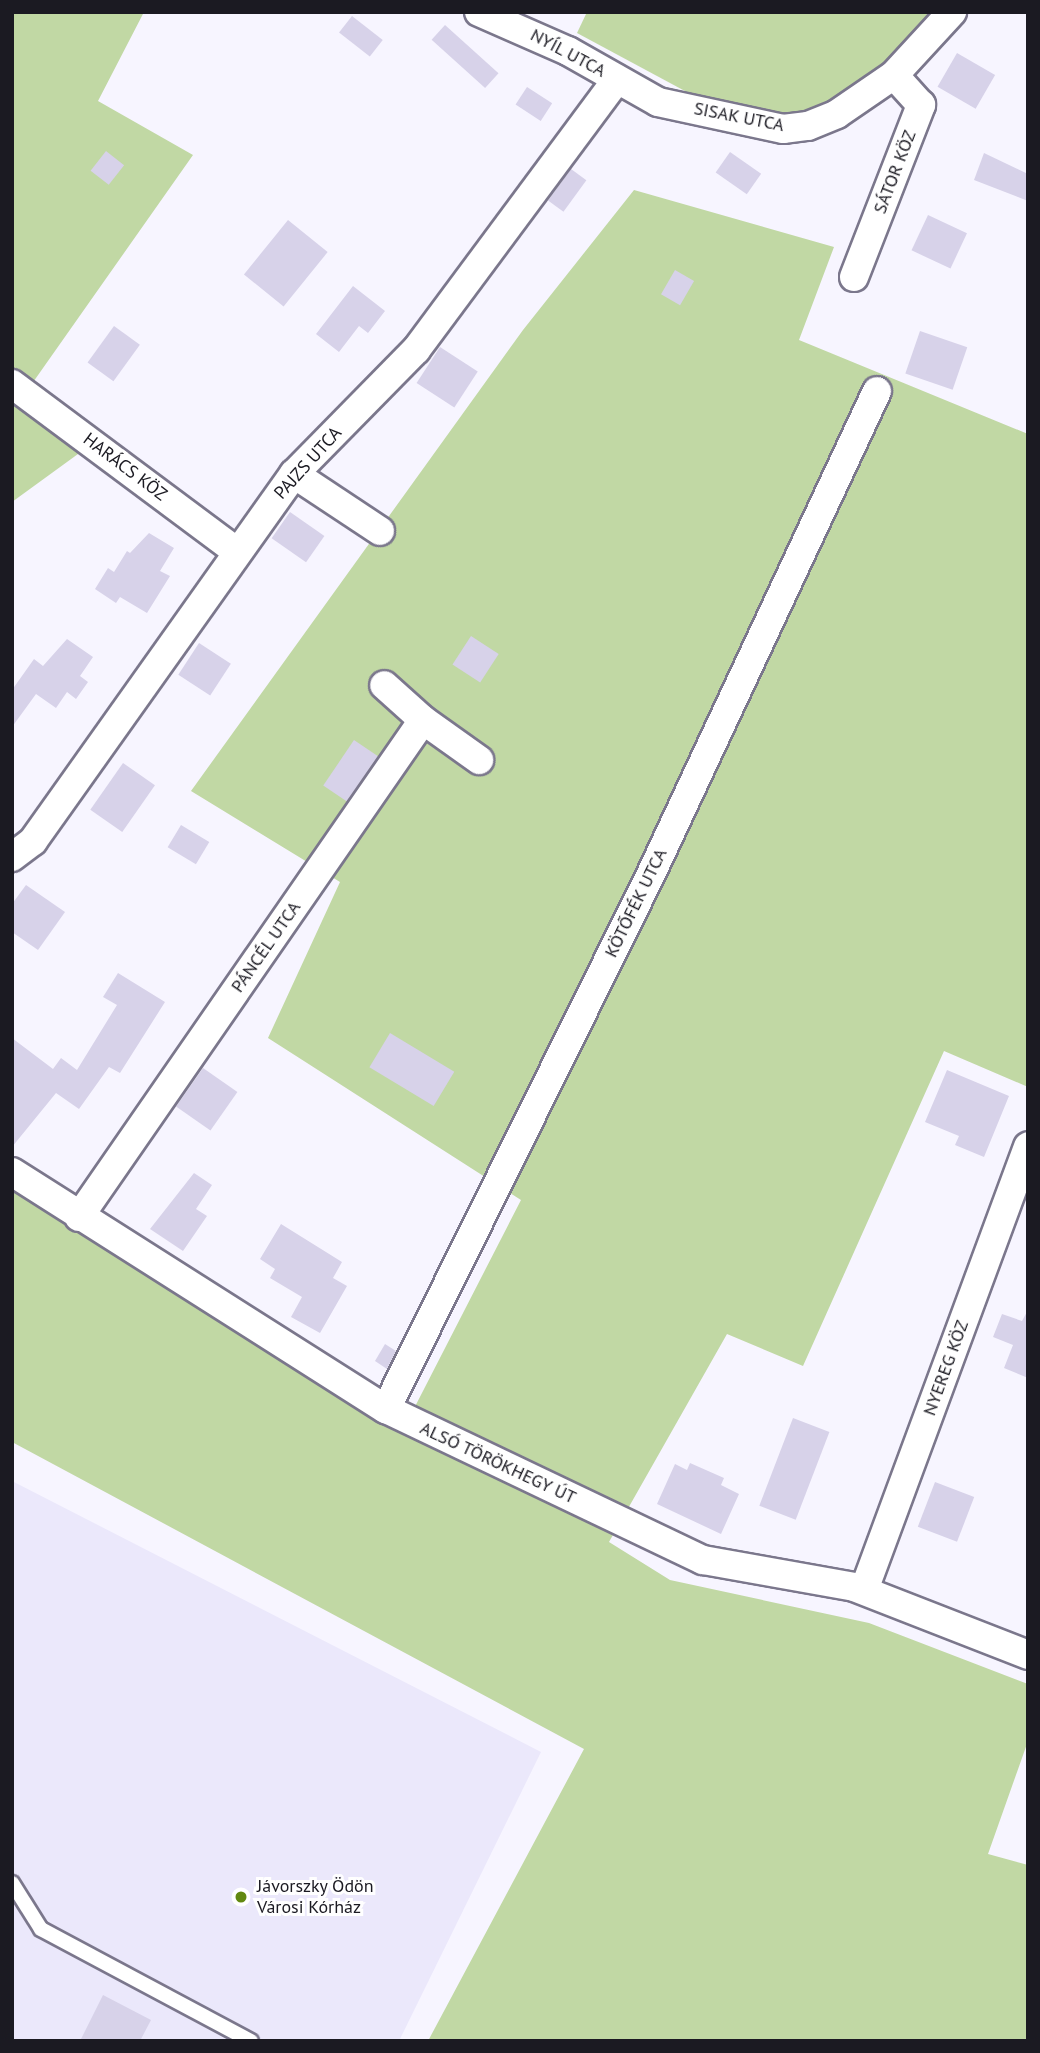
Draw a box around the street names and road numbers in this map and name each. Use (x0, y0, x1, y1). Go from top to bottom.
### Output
street label: NYÍL UTCA (526, 24, 610, 82)
street label: SISAK UTCA (692, 98, 786, 136)
street label: SÁTOR KÖZ (869, 127, 921, 217)
street label: PAJZS UTCA (270, 422, 346, 504)
street label: HARÁCS KÖZ (79, 428, 171, 506)
street label: KÖTŐFÉK UTCA (600, 845, 672, 961)
street label: PÁNCÉL UTCA (227, 897, 305, 997)
street label: NYEREG KÖZ (919, 1317, 973, 1419)
street label: ALSÓ TÖRÖKHEGY ÚT (416, 1417, 580, 1509)

